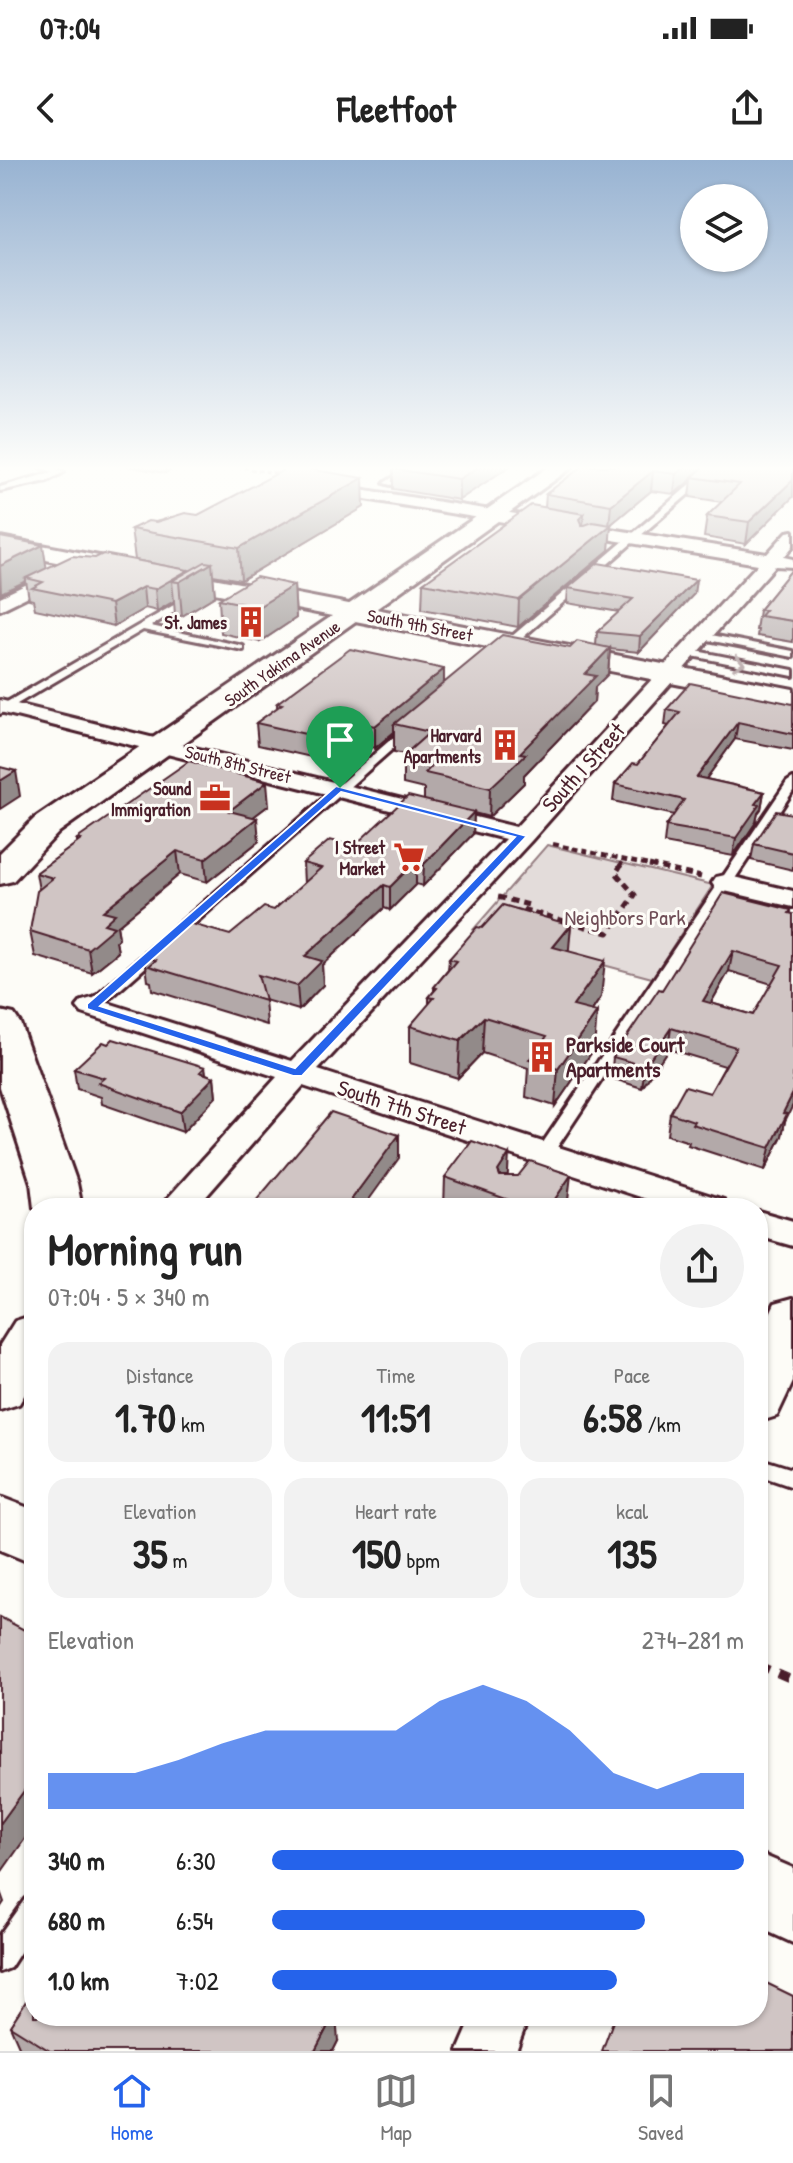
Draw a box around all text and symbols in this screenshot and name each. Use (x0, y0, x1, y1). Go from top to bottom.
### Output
text: 07:04 (40, 8, 100, 48)
text: Fleetfoot (337, 84, 456, 133)
icon: back (24, 86, 68, 130)
icon: share (725, 86, 769, 130)
map controls (680, 184, 768, 272)
button: layers (680, 184, 768, 272)
street label: South 9th Street (365, 603, 476, 648)
building icon: St. James (234, 605, 268, 639)
place label: St. James (165, 610, 227, 635)
street label: South Yakima Avenue (219, 614, 345, 712)
one-way arrow (732, 654, 746, 671)
pin (306, 706, 374, 788)
street label: South I Street (535, 715, 632, 818)
icon: arrive (318, 718, 362, 762)
place label: Harvard Apartments (404, 723, 481, 770)
building icon: Harvard Apartments (488, 728, 522, 762)
street label: South 8th Street (182, 739, 294, 789)
place label: Sound Immigration (111, 776, 191, 823)
office icon: Sound Immigration (198, 781, 232, 815)
place label: I Street Market (335, 835, 386, 881)
supermarket icon: I Street Market (392, 840, 426, 874)
park label: Neighbors Park (564, 902, 686, 932)
place label: Parkside Court Apartments (566, 1029, 686, 1085)
building icon: Parkside Court Apartments (525, 1040, 559, 1074)
street label: South 7th Street (334, 1072, 471, 1142)
text: Morning run (48, 1219, 243, 1279)
button: share (660, 1224, 744, 1308)
text: 07:04 · 5 × 340 m (48, 1279, 210, 1314)
text: Distance (126, 1360, 194, 1390)
text: Time (377, 1360, 415, 1390)
text: Pace (614, 1360, 650, 1390)
text: 1.70 (115, 1390, 176, 1444)
text: 11:51 (361, 1390, 431, 1444)
text: 6:58 (583, 1390, 643, 1444)
text: km (176, 1409, 205, 1439)
text: /km (643, 1409, 681, 1439)
text: Elevation (123, 1496, 197, 1526)
text: Heart rate (355, 1496, 437, 1526)
text: kcal (616, 1496, 648, 1526)
text: 35 (133, 1526, 167, 1580)
text: 150 (352, 1526, 401, 1580)
text: 135 (607, 1526, 657, 1580)
text: m (167, 1545, 187, 1575)
text: bpm (401, 1545, 440, 1575)
text: Elevation (48, 1622, 134, 1657)
text: 274–281 m (642, 1622, 744, 1657)
text: 340 m (48, 1843, 105, 1878)
text: 6:30 (176, 1843, 216, 1878)
text: 680 m (48, 1903, 105, 1938)
text: 6:54 (176, 1903, 213, 1938)
text: 1.0 km (48, 1963, 109, 1998)
text: 7:02 (176, 1963, 219, 1998)
tab: Home (110, 2069, 154, 2147)
tab: Map (374, 2069, 418, 2147)
tab: Saved (638, 2069, 683, 2147)

